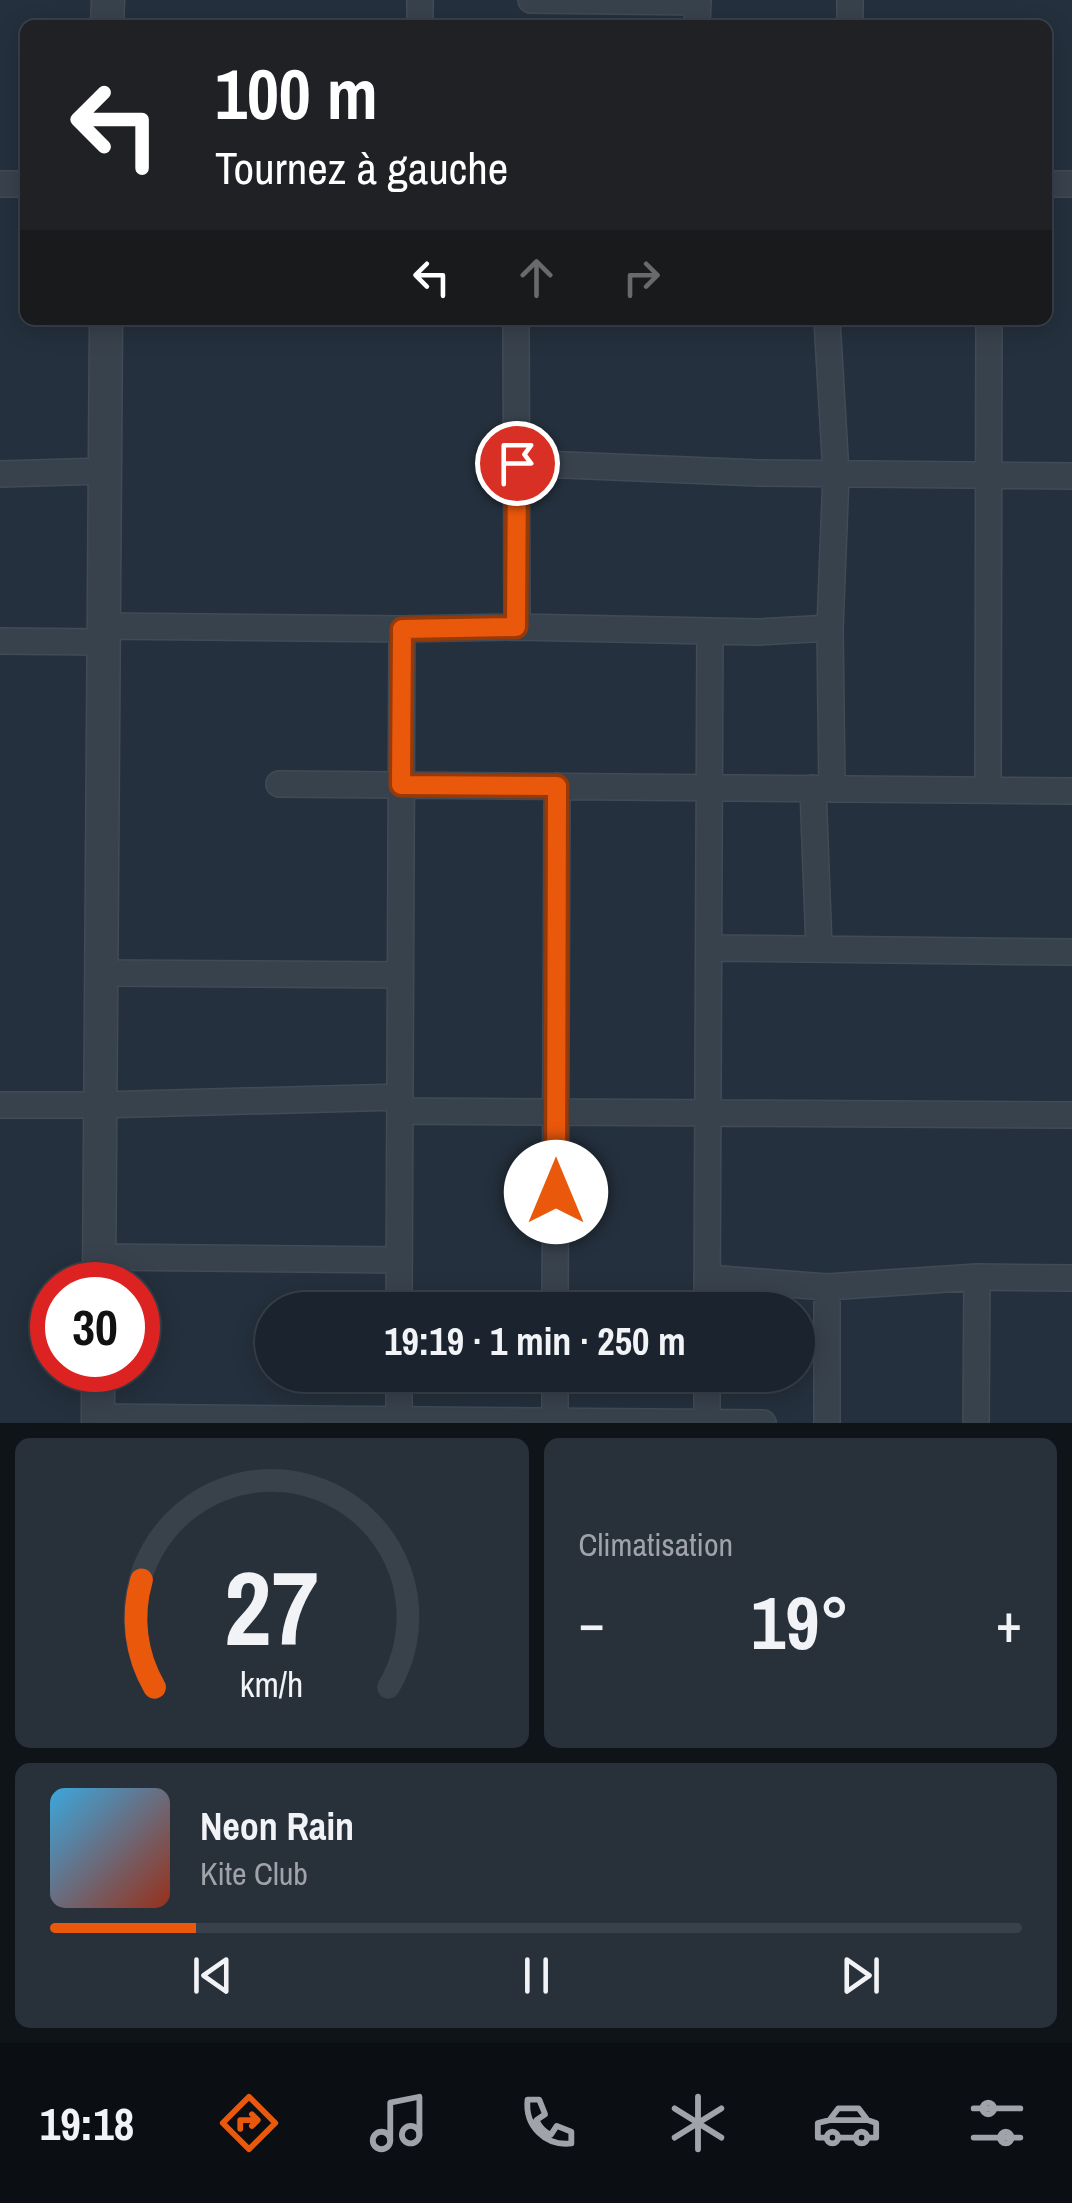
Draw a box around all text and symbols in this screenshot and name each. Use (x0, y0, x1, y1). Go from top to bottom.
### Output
text: 100 m (215, 47, 378, 141)
icon: left (50, 60, 180, 190)
text: Tournez à gauche (215, 137, 508, 198)
icon: left (404, 250, 459, 305)
icon: ahead (509, 250, 564, 305)
icon: right (614, 250, 669, 305)
pin (475, 421, 560, 506)
icon: arrive (490, 436, 545, 491)
position arrow (504, 1140, 608, 1244)
speed limit sign: 30 (30, 1262, 160, 1392)
text: 19:19 · 1 min · 250 m (384, 1316, 686, 1367)
text: Climatisation (579, 1523, 733, 1566)
text: 27 (224, 1537, 319, 1677)
text: 19° (751, 1571, 849, 1672)
text: − (579, 1585, 605, 1659)
text: + (996, 1585, 1022, 1659)
text: km/h (240, 1660, 304, 1708)
text: Neon Rain (200, 1801, 354, 1852)
text: Kite Club (200, 1852, 308, 1895)
icon: previous (185, 1948, 240, 2003)
icon: pause (509, 1948, 564, 2003)
icon: next (833, 1948, 888, 2003)
icon: directions (214, 2088, 284, 2158)
icon: music (364, 2088, 434, 2158)
icon: phone (513, 2088, 583, 2158)
icon: climate (663, 2088, 733, 2158)
icon: car (812, 2088, 882, 2158)
icon: filters (962, 2088, 1032, 2158)
text: 19:18 (40, 2093, 134, 2154)

